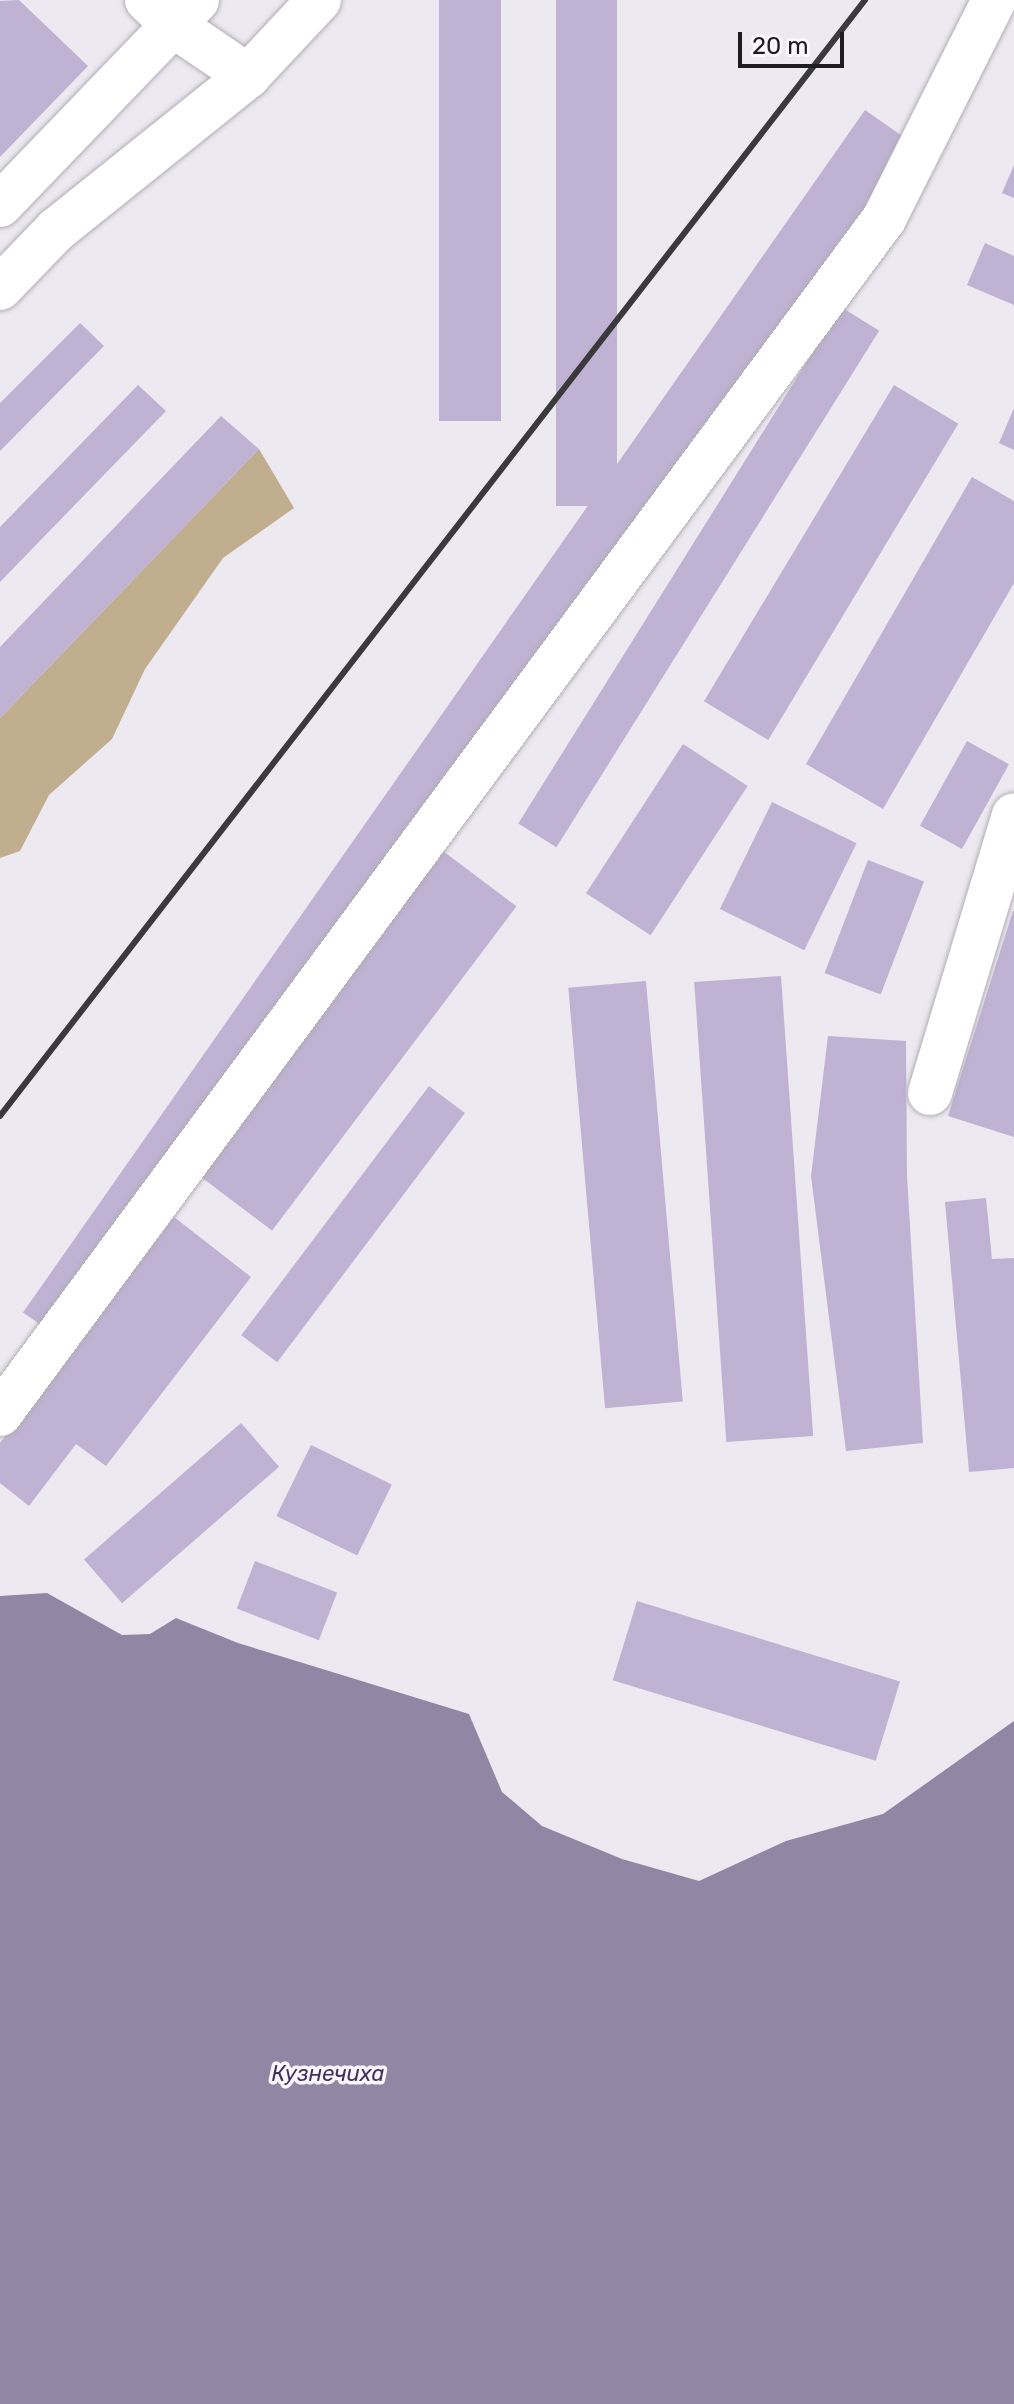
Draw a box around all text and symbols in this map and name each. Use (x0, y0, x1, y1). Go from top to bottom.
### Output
scale bar (742, 16, 848, 66)
text: 20 m (752, 32, 809, 60)
water label: Кузнечиха (272, 2061, 384, 2087)

